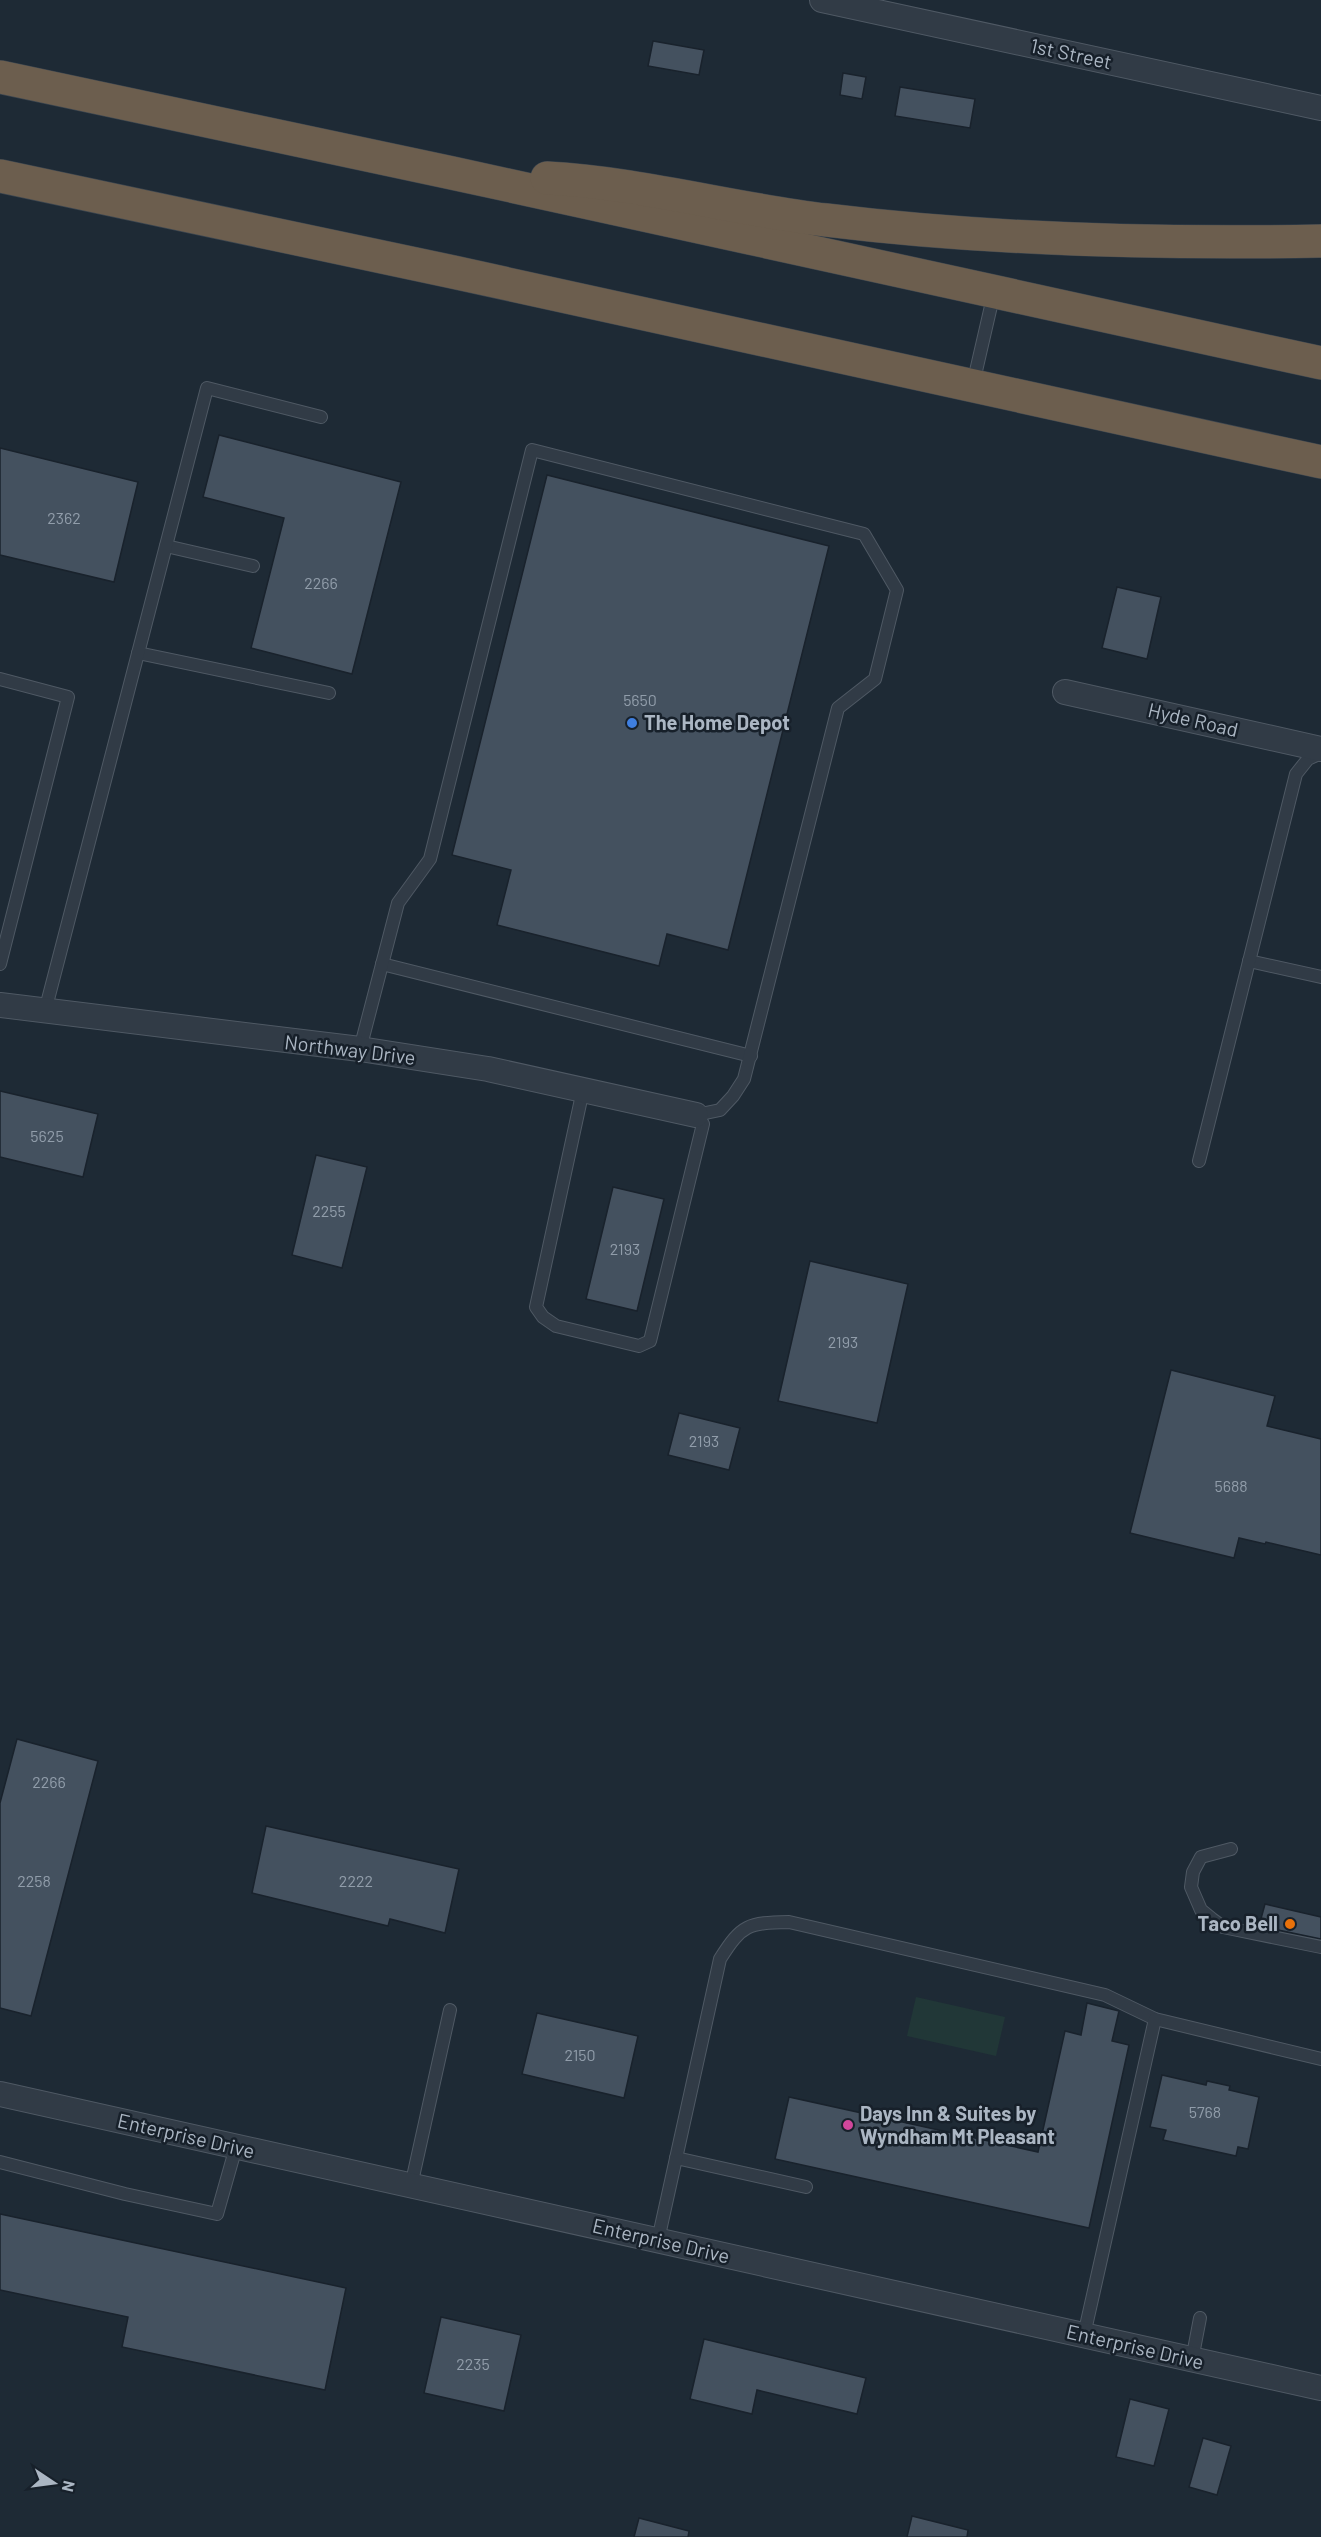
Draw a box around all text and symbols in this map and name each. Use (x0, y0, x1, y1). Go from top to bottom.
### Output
street label: 1st Street (1028, 33, 1114, 73)
house number: 2362 (47, 508, 81, 527)
house number: 2266 (304, 573, 338, 592)
house number: 5650 (623, 690, 657, 709)
street label: Hyde Road (1146, 697, 1241, 741)
place label: The Home Depot (644, 710, 790, 734)
marker: The Home Depot (625, 716, 639, 730)
street label: Northway Drive (283, 1029, 417, 1069)
house number: 5625 (30, 1126, 64, 1145)
house number: 2255 (312, 1201, 346, 1220)
house number: 2193 (610, 1239, 640, 1258)
house number: 2193 (828, 1332, 858, 1351)
house number: 2193 (689, 1431, 719, 1450)
house number: 5688 (1214, 1476, 1248, 1495)
house number: 2266 (32, 1772, 66, 1791)
house number: 2258 (17, 1871, 51, 1890)
house number: 2222 (339, 1871, 373, 1890)
place label: Taco Bell (1198, 1911, 1278, 1935)
marker: Taco Bell (1283, 1917, 1297, 1931)
house number: 2150 (564, 2045, 596, 2064)
place label: Days Inn & Suites by Wyndham Mt Pleasant (860, 2101, 1055, 2148)
house number: 5768 (1189, 2102, 1221, 2121)
street label: Enterprise Drive (115, 2108, 257, 2162)
marker: Days Inn & Suites by Wyndham Mt Pleasant (841, 2118, 855, 2132)
street label: Enterprise Drive (590, 2213, 732, 2267)
street label: Enterprise Drive (1064, 2319, 1206, 2373)
house number: 2235 (456, 2354, 490, 2373)
north arrow (24, 2453, 84, 2513)
text: N (59, 2479, 80, 2494)

